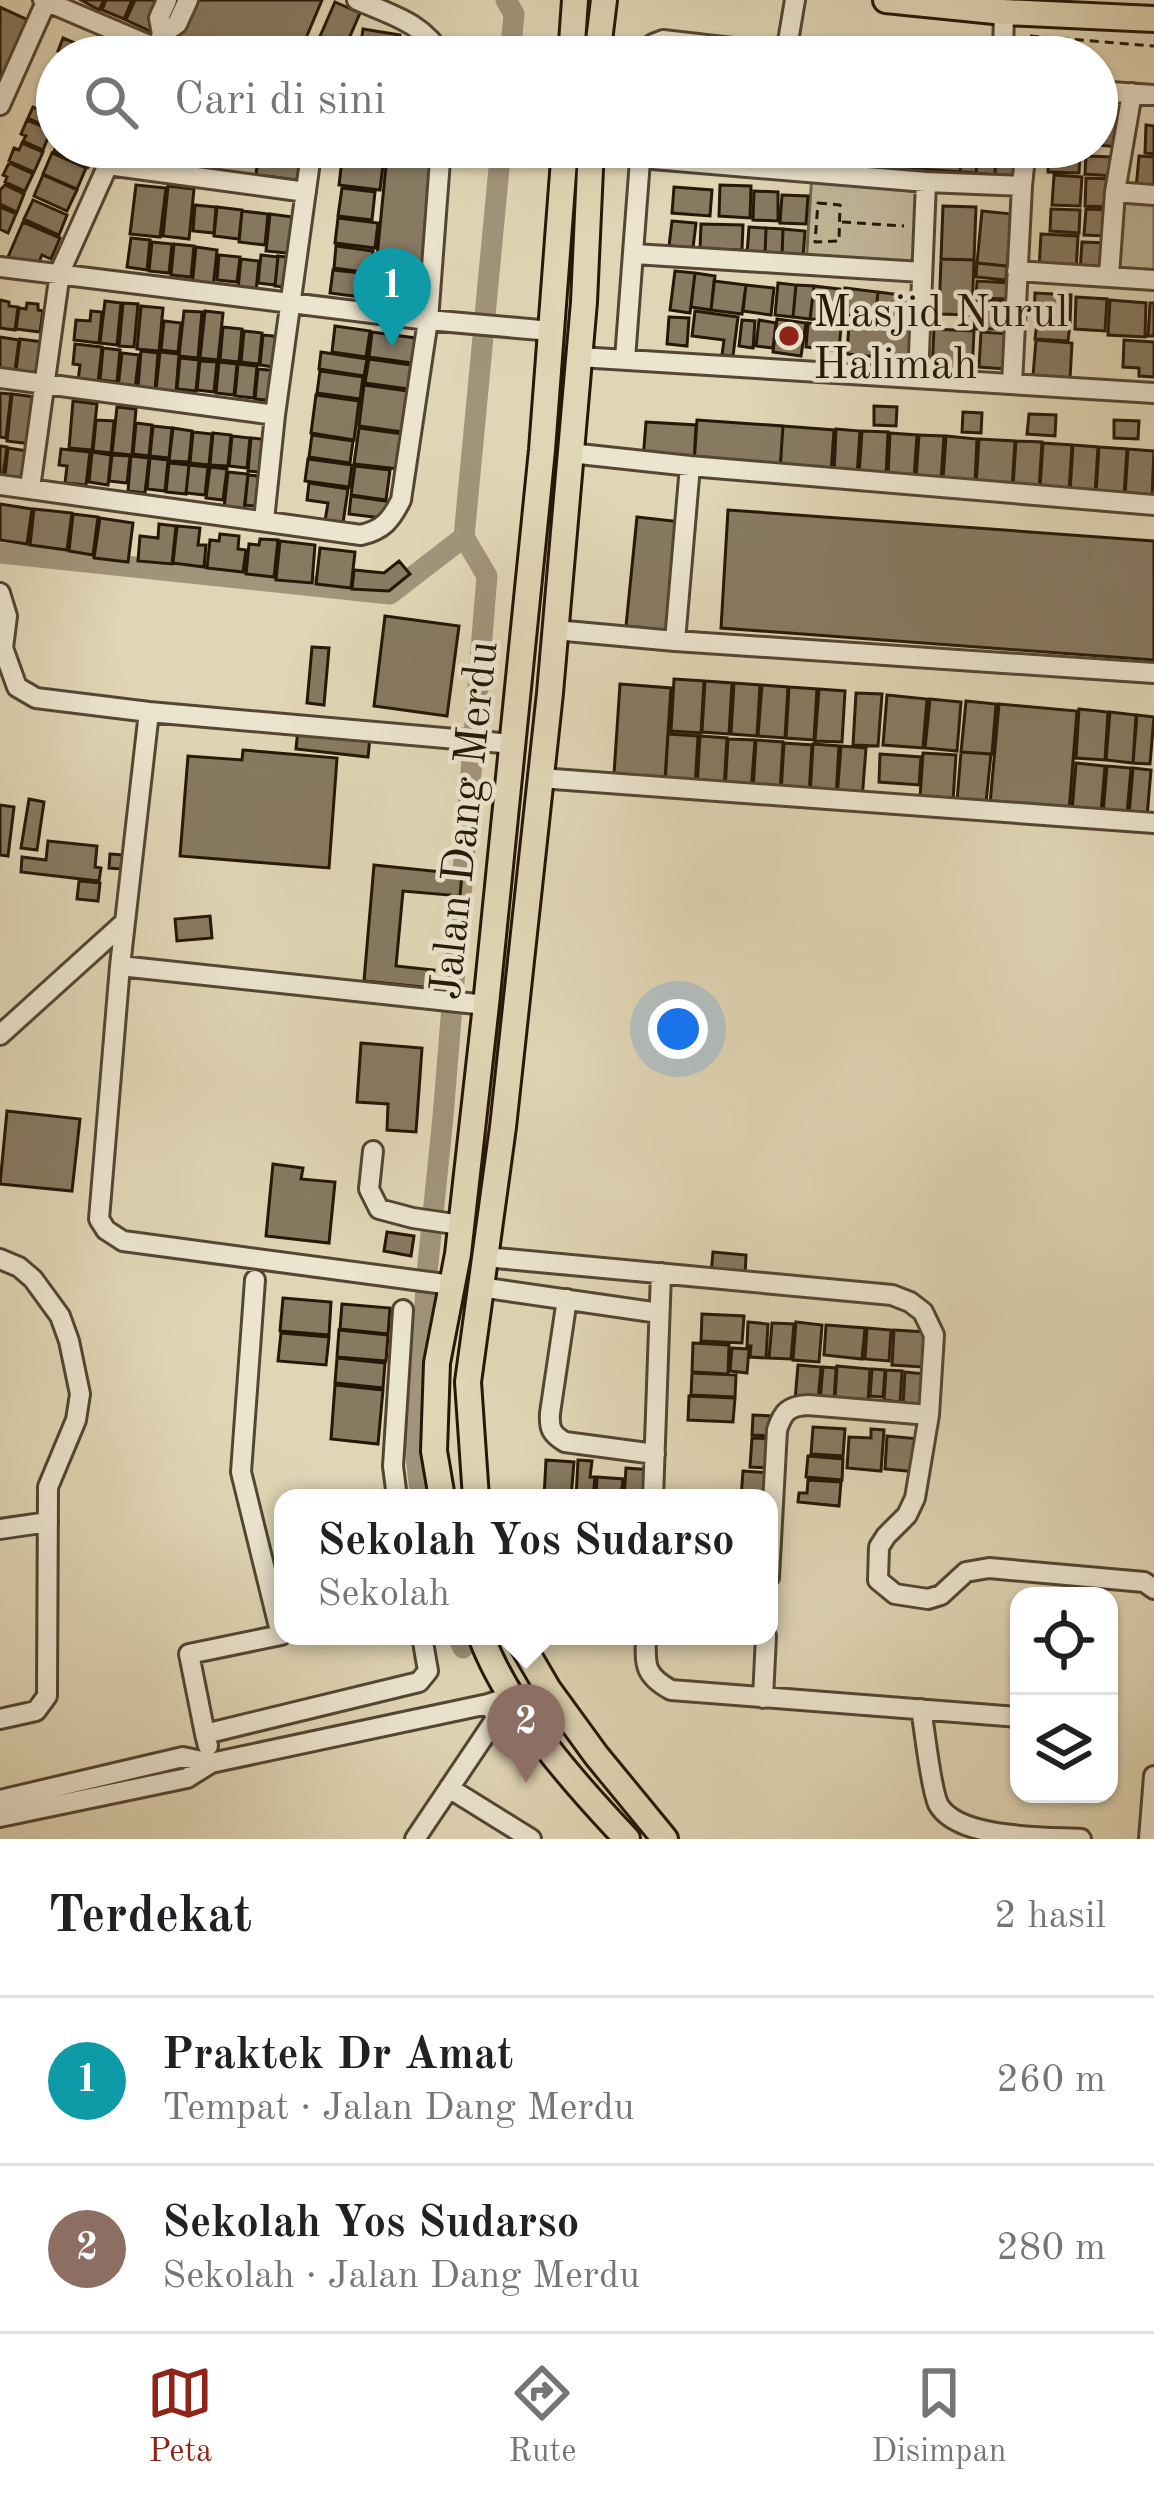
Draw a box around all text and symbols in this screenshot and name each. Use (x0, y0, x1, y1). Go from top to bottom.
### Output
search box (36, 36, 1118, 168)
icon: search (78, 69, 144, 135)
text: Cari di sini (174, 79, 386, 124)
pin: 1 (353, 248, 431, 347)
place label: Masjid Nurul Halimah (813, 292, 1068, 389)
marker: Masjid Nurul Halimah (776, 323, 802, 349)
street label: Jalan Dang Merdu (425, 639, 508, 1002)
your location (648, 999, 708, 1059)
popup (274, 1489, 778, 1645)
text: Sekolah Yos Sudarso (317, 1520, 735, 1565)
text: Sekolah (317, 1575, 450, 1614)
map controls (1010, 1587, 1118, 1803)
button: locate (1010, 1587, 1118, 1695)
pin: 2 (487, 1684, 565, 1783)
button: layers (1010, 1695, 1118, 1803)
text: Terdekat (48, 1892, 252, 1943)
text: 2 hasil (994, 1897, 1106, 1936)
text: Praktek Dr Amat (162, 2034, 513, 2079)
text: 1 (76, 2061, 98, 2100)
text: 260 m (996, 2061, 1106, 2100)
text: Tempat · Jalan Dang Merdu (162, 2089, 635, 2128)
text: Sekolah Yos Sudarso (162, 2202, 579, 2247)
text: 2 (76, 2229, 98, 2268)
text: 280 m (996, 2229, 1106, 2268)
text: Sekolah · Jalan Dang Merdu (162, 2257, 640, 2296)
tab: Peta (147, 2360, 213, 2473)
tab: Rute (508, 2360, 576, 2473)
tab: Disimpan (871, 2360, 1007, 2473)

